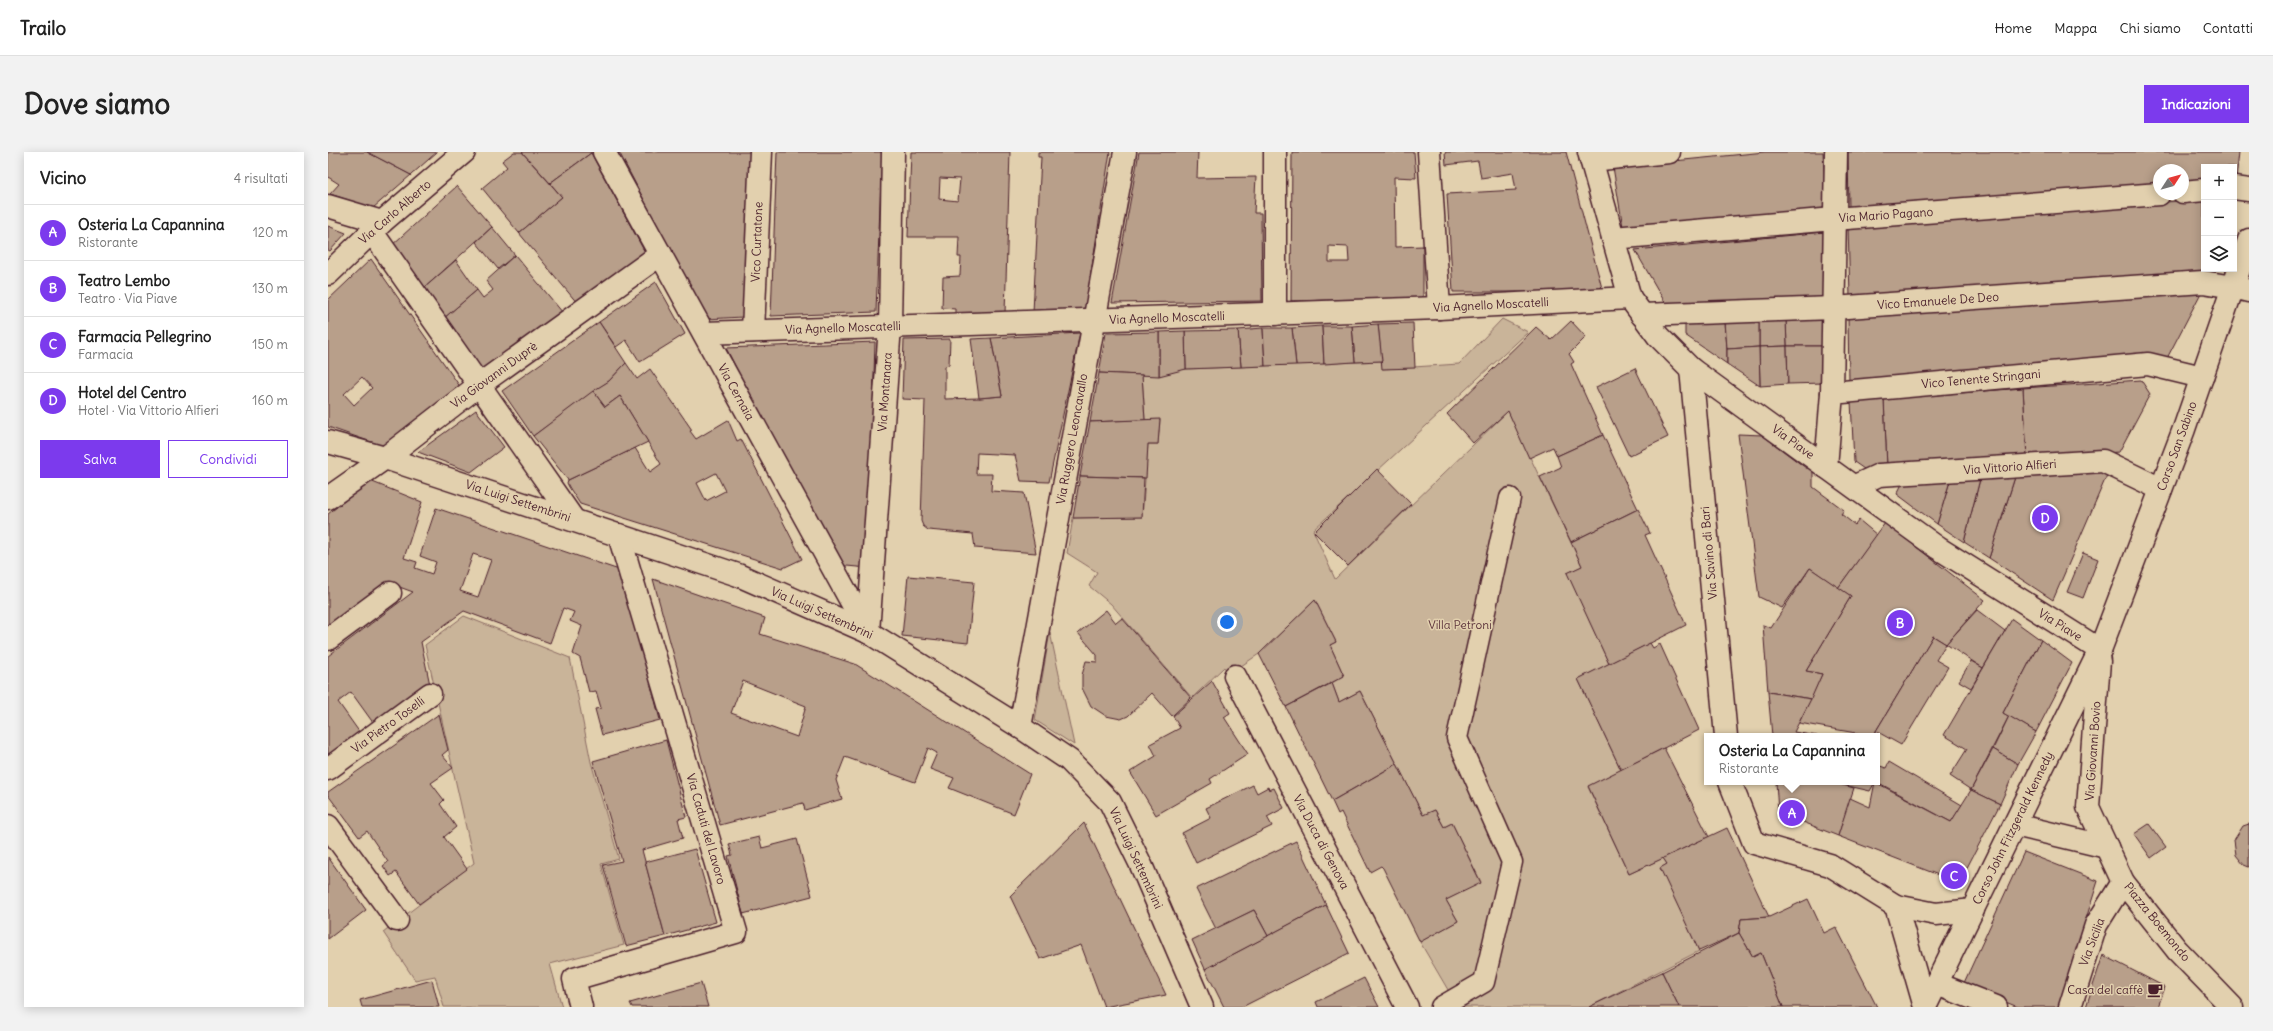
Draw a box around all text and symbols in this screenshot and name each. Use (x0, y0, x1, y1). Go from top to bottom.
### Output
text: Trailo (20, 16, 66, 40)
text: Home (1994, 19, 2032, 37)
text: Mappa (2054, 19, 2097, 37)
text: Chi siamo (2119, 19, 2181, 37)
text: Contatti (2203, 19, 2253, 37)
button: Indicazioni (2144, 85, 2249, 123)
text: Dove siamo (24, 86, 170, 122)
north arrow (2153, 164, 2189, 200)
map controls (2201, 164, 2237, 272)
button: + (2201, 164, 2237, 200)
text: Vicino (40, 167, 86, 189)
text: 4 risultati (234, 170, 288, 187)
street label: Via Carlo Alberto (355, 176, 434, 247)
button: − (2201, 200, 2237, 236)
street label: Vico Curtatone (748, 201, 765, 282)
street label: Via Mario Pagano (1838, 204, 1934, 225)
text: Osteria La Capannina (78, 215, 225, 234)
text: A (49, 224, 57, 241)
text: 120 m (253, 224, 288, 241)
text: Ristorante (78, 234, 138, 251)
button: layers (2201, 236, 2237, 272)
text: Teatro Lembo (78, 271, 170, 290)
text: B (49, 280, 57, 297)
text: 130 m (252, 280, 288, 297)
street label: Vico Emanuele De Deo (1877, 289, 2000, 312)
text: Teatro · Via Piave (78, 290, 177, 307)
street label: Via Agnello Moscatelli (1433, 294, 1549, 315)
street label: Via Agnello Moscatelli (1109, 308, 1225, 327)
street label: Via Agnello Moscatelli (785, 318, 901, 337)
text: Farmacia Pellegrino (78, 327, 212, 346)
text: C (49, 336, 57, 353)
text: 150 m (252, 336, 288, 353)
street label: Via Giovanni Duprè (447, 338, 540, 411)
text: Farmacia (78, 346, 133, 363)
street label: Via Montanara (874, 352, 895, 432)
street label: Via Cernaia (715, 361, 758, 423)
street label: Vico Tenente Stringani (1921, 366, 2041, 391)
street label: Via Ruggero Leoncavallo (1053, 372, 1090, 505)
text: Hotel del Centro (78, 383, 186, 402)
text: D (48, 392, 58, 409)
text: 160 m (252, 392, 288, 409)
street label: Corso San Sabino (2153, 399, 2200, 493)
text: Hotel · Via Vittorio Alfieri (78, 402, 219, 419)
street label: Via Piave (1769, 421, 1817, 462)
button: Salva (40, 440, 160, 478)
button: Condividi (168, 440, 288, 478)
street label: Via Vittorio Alfieri (1963, 456, 2057, 477)
street label: Via Luigi Settembrini (463, 476, 573, 525)
pin: D (2032, 503, 2058, 533)
street label: Via Savino di Bari (1697, 506, 1720, 600)
street label: Via Luigi Settembrini (769, 583, 876, 642)
street label: Via Piave (2036, 605, 2085, 644)
pin: B (1887, 608, 1913, 638)
your location (1217, 612, 1237, 632)
park label: Villa Petroni (1428, 617, 1492, 632)
street label: Via Pietro Toselli (348, 693, 427, 756)
street label: Via Giovanni Bovio (2082, 700, 2103, 801)
popup (1704, 733, 1880, 785)
text: Osteria La Capannina (1719, 741, 1865, 760)
street label: Corso John Fitzgerald Kennedy (1969, 749, 2056, 907)
text: Ristorante (1719, 760, 1779, 777)
street label: Via Caduti del Lavoro (683, 772, 730, 886)
street label: Via Duca di Genova (1290, 792, 1353, 892)
pin: A (1779, 798, 1805, 828)
street label: Via Luigi Settembrini (1106, 805, 1167, 911)
pin: C (1941, 861, 1967, 891)
street label: Piazza Boemondo (2121, 879, 2194, 964)
street label: Via Sicilia (2076, 916, 2108, 968)
cafe icon: Casa del caffè (2146, 981, 2164, 999)
place label: Casa del caffè (2067, 982, 2143, 997)

